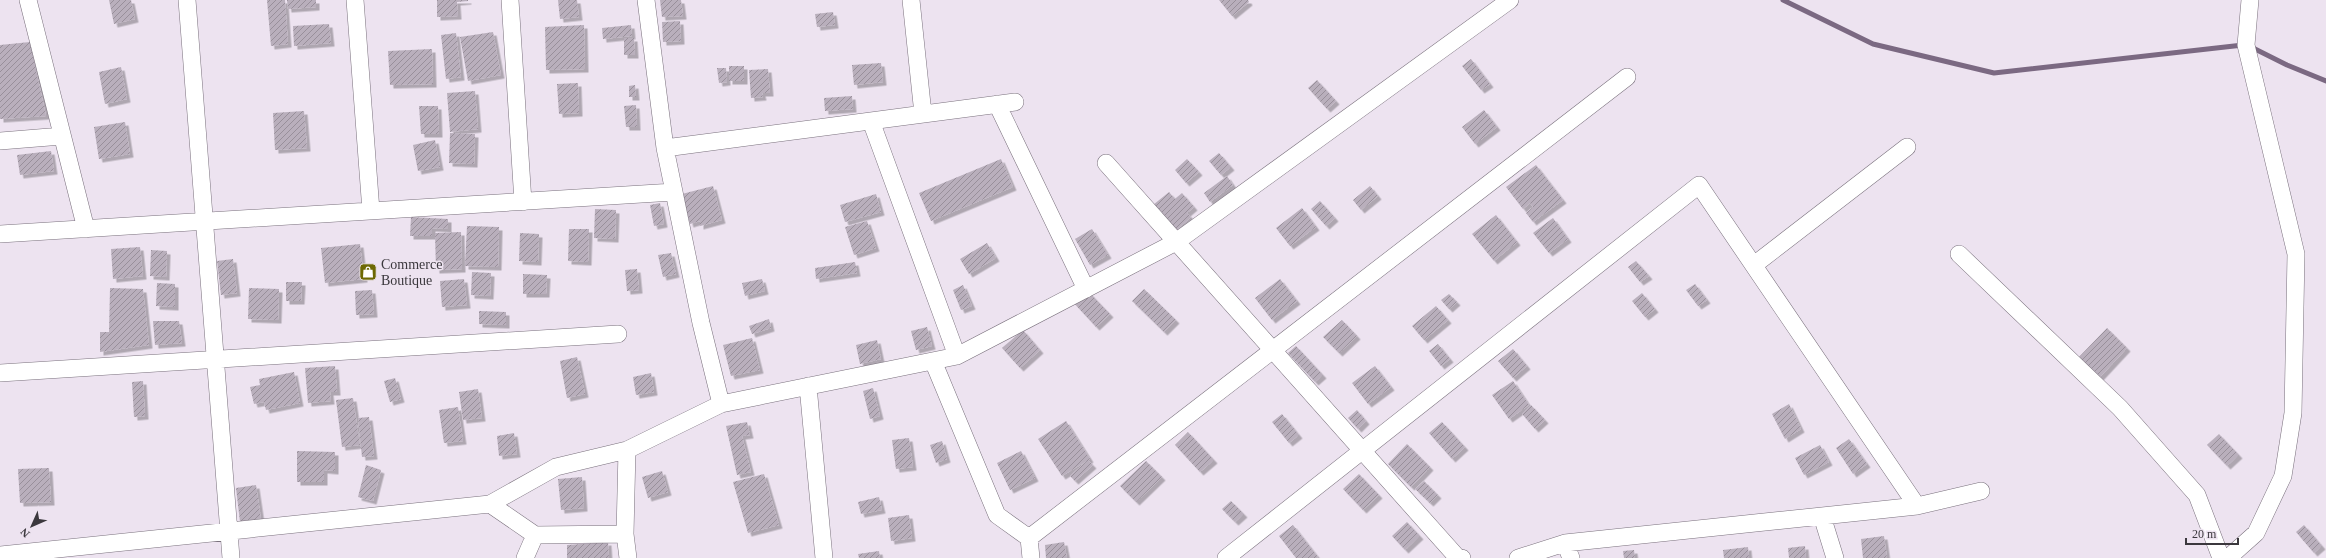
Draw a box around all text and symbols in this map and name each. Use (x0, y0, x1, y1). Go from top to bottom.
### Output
place label: Commerce Boutique (381, 257, 442, 288)
shop icon: Commerce Boutique (358, 262, 378, 282)
north arrow (12, 506, 52, 546)
scale bar (2186, 520, 2238, 546)
text: N (18, 526, 32, 540)
text: 20 m (2192, 527, 2217, 541)

